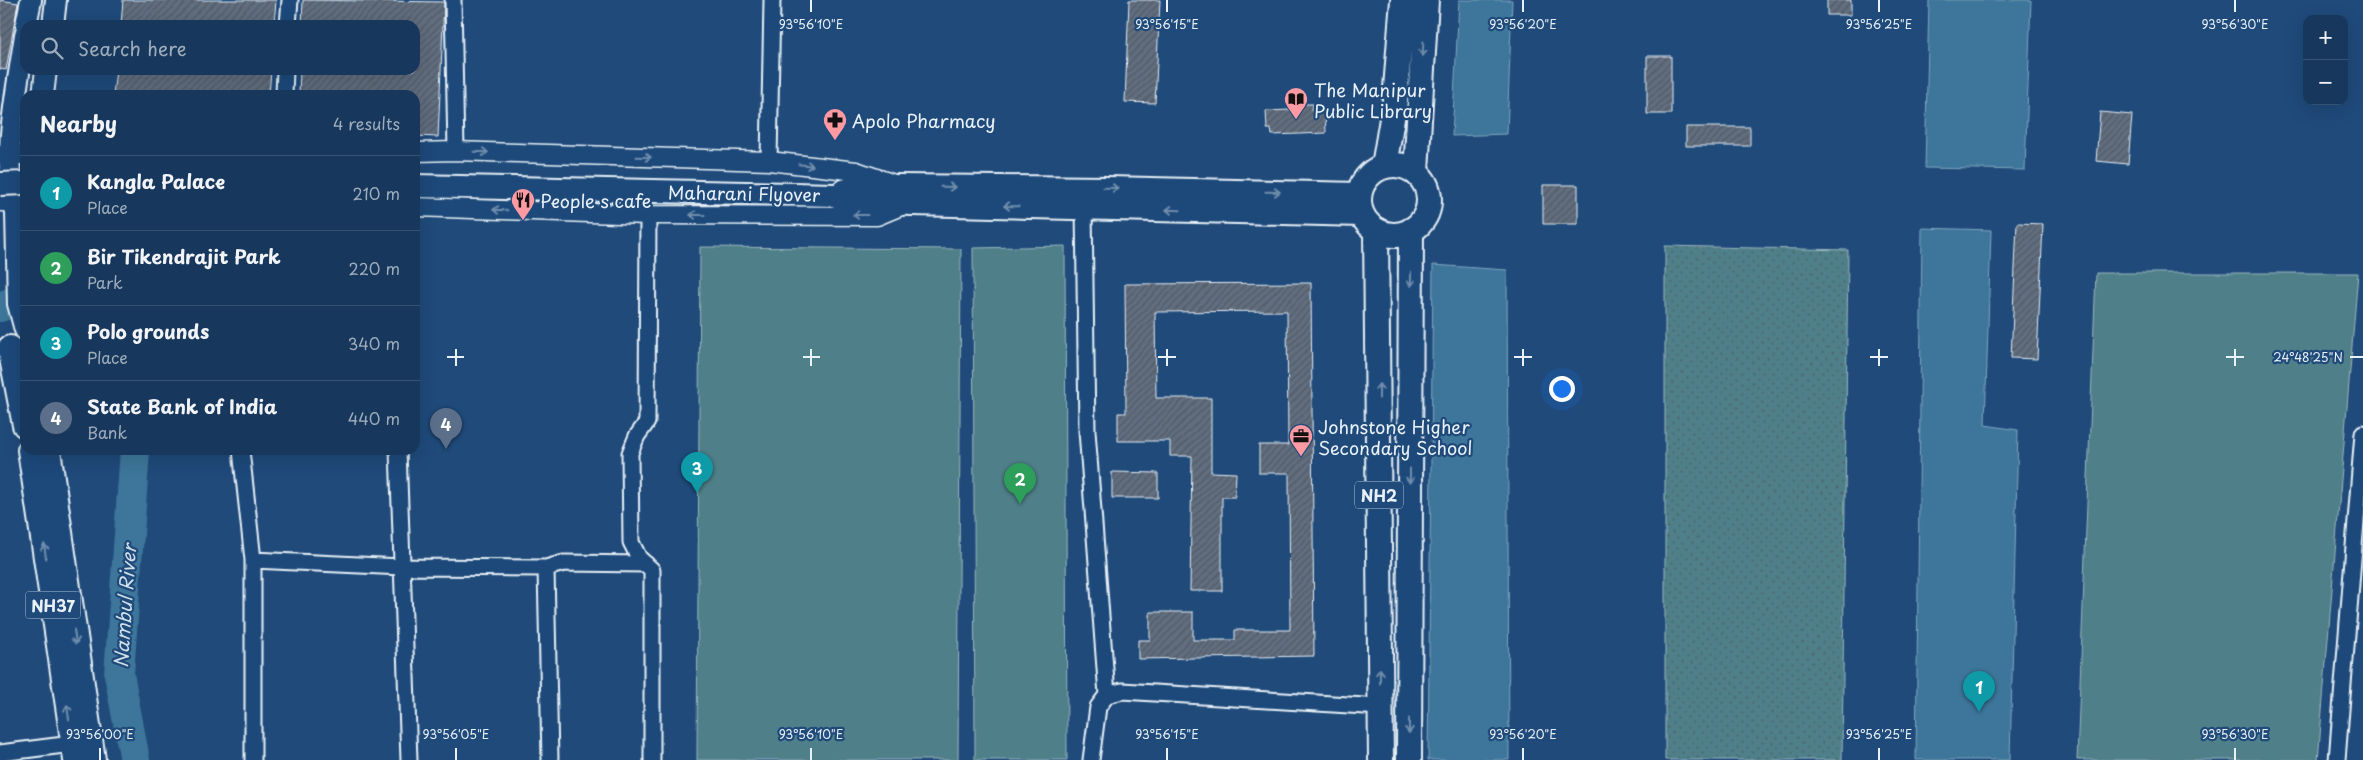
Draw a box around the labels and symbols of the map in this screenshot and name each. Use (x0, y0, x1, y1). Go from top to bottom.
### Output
text: 93°56'10"E (779, 15, 843, 33)
text: 93°56'15"E (1135, 15, 1199, 33)
text: 93°56'20"E (1489, 15, 1557, 33)
text: 93°56'25"E (1846, 15, 1912, 33)
text: 93°56'30"E (2201, 15, 2269, 33)
one-way arrow (1418, 40, 1427, 56)
place label: The Manipur Public Library (1314, 76, 1432, 124)
library icon: The Manipur Public Library (1283, 86, 1309, 120)
pharmacy icon: Apolo Pharmacy (822, 107, 848, 141)
place label: Apolo Pharmacy (852, 107, 996, 134)
one-way arrow (472, 147, 489, 157)
one-way arrow (635, 153, 651, 162)
one-way arrow (798, 160, 814, 170)
street label: Maharani Flyover (668, 178, 821, 208)
one-way arrow (940, 182, 956, 191)
one-way arrow (1102, 183, 1118, 193)
restaurant icon: People s cafe (510, 187, 536, 221)
place label: People s cafe (540, 187, 651, 214)
one-way arrow (1264, 187, 1281, 197)
one-way arrow (1003, 201, 1020, 211)
one-way arrow (492, 205, 508, 214)
one-way arrow (1166, 205, 1182, 215)
one-way arrow (689, 210, 706, 220)
one-way arrow (852, 211, 868, 220)
one-way arrow (1406, 271, 1415, 287)
text: 24°48'25"N (2273, 348, 2343, 366)
your location (1549, 376, 1575, 402)
one-way arrow (1374, 384, 1384, 400)
pin: 4 (430, 408, 462, 449)
place label: Johnstone Higher Secondary School (1318, 413, 1472, 461)
office icon: Johnstone Higher Secondary School (1288, 423, 1314, 457)
pin: 3 (681, 452, 713, 493)
pin: 2 (1004, 463, 1036, 504)
one-way arrow (1405, 468, 1415, 484)
road number: NH2 (1355, 482, 1403, 508)
water label: Nambul River (106, 541, 142, 669)
one-way arrow (40, 543, 50, 559)
road number: NH37 (26, 592, 80, 618)
one-way arrow (70, 628, 80, 644)
one-way arrow (1376, 669, 1385, 685)
pin: 1 (1963, 671, 1995, 712)
one-way arrow (63, 704, 73, 720)
one-way arrow (1404, 718, 1414, 734)
text: 93°56'00"E (66, 725, 134, 743)
text: 93°56'05"E (423, 725, 489, 743)
text: 93°56'10"E (779, 725, 843, 743)
text: 93°56'15"E (1135, 725, 1199, 743)
text: 93°56'20"E (1489, 725, 1557, 743)
text: 93°56'25"E (1846, 725, 1912, 743)
text: 93°56'30"E (2201, 725, 2269, 743)

